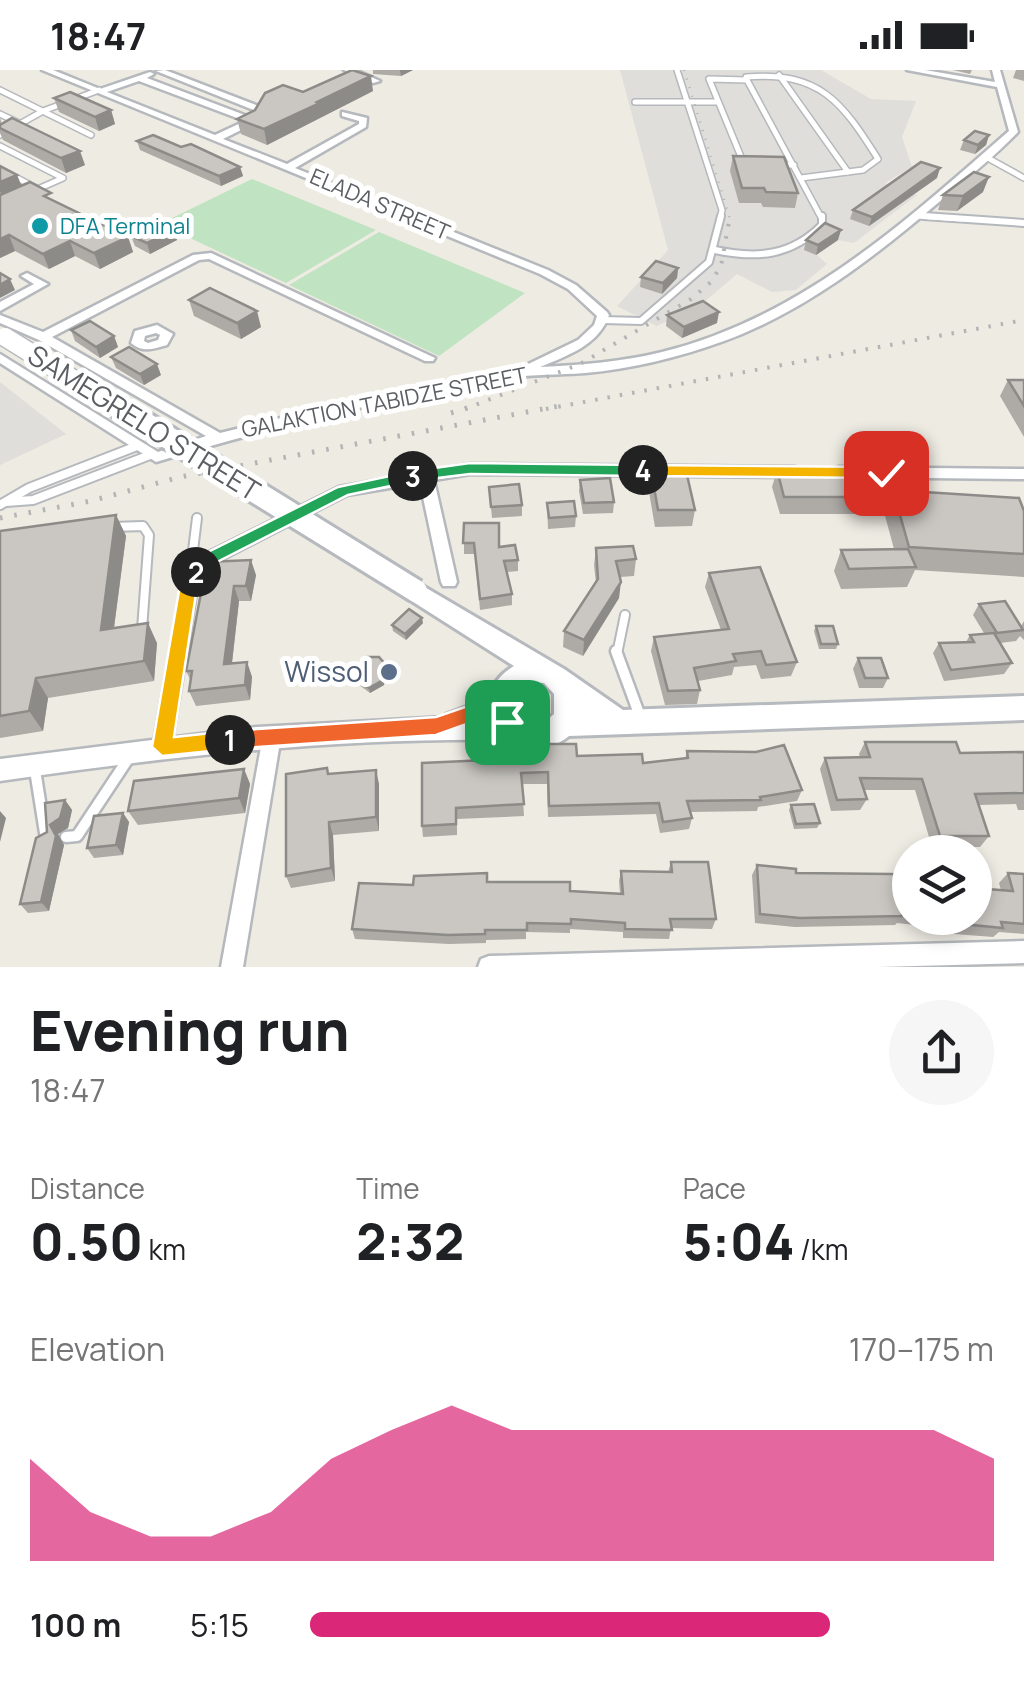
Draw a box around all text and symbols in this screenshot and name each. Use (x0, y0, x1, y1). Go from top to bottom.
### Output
text: 18:47 (50, 9, 146, 61)
street label: ELADA STREET (305, 161, 455, 247)
place label: DFA Terminal (60, 211, 190, 241)
marker: DFA Terminal (29, 215, 51, 237)
street label: SAMEGRELO STREET (21, 335, 268, 509)
street label: GALAKTION TABIDZE STREET (239, 360, 529, 444)
pin (844, 431, 929, 516)
pin: 4 (618, 445, 668, 495)
icon: check (859, 446, 914, 501)
pin: 3 (388, 451, 438, 501)
text: 4 (634, 451, 652, 489)
text: 3 (405, 457, 421, 495)
pin: 2 (171, 547, 221, 597)
text: 2 (188, 553, 204, 591)
place label: Wissol (284, 652, 369, 690)
marker: Wissol (378, 661, 400, 683)
pin (465, 680, 550, 765)
icon: arrive (480, 695, 535, 750)
pin: 1 (205, 715, 255, 765)
text: 1 (224, 721, 236, 759)
map controls (892, 835, 992, 935)
button: layers (892, 835, 992, 935)
text: Evening run (30, 992, 349, 1068)
button: share (889, 1000, 994, 1105)
text: 18:47 (30, 1068, 106, 1112)
text: Distance (30, 1169, 145, 1207)
text: Time (356, 1169, 420, 1207)
text: Pace (683, 1169, 746, 1207)
text: 0.50 (30, 1207, 143, 1275)
text: 2:32 (356, 1207, 464, 1275)
text: 5:04 (683, 1207, 794, 1275)
text: km (143, 1230, 186, 1268)
text: /km (794, 1230, 849, 1268)
text: Elevation (30, 1327, 165, 1371)
text: 170–175 m (849, 1327, 994, 1371)
text: 100 m (30, 1603, 121, 1647)
text: 5:15 (190, 1603, 249, 1647)

